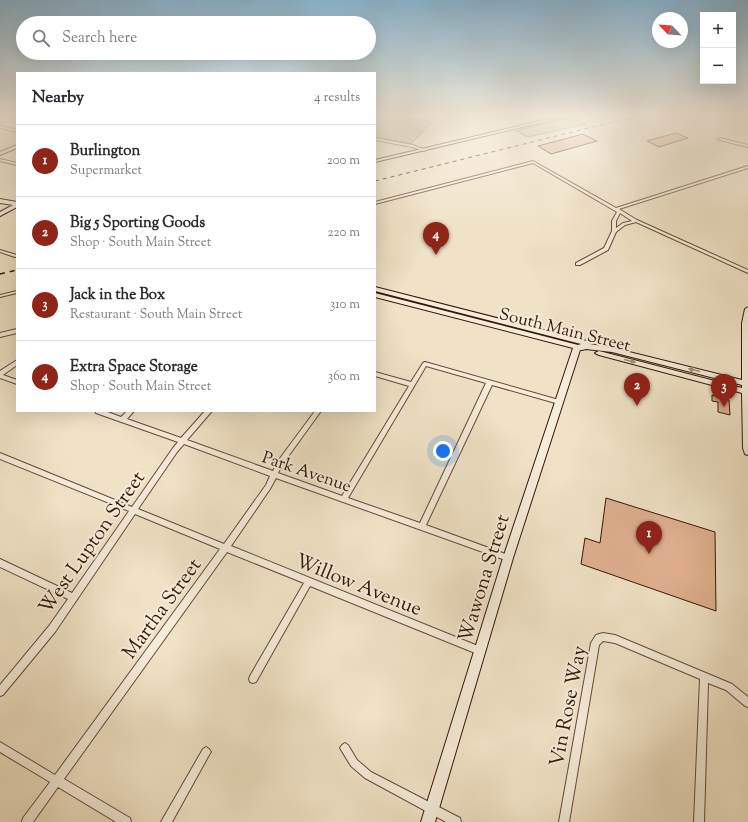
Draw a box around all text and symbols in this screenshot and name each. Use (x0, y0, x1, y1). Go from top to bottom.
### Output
north arrow (652, 12, 688, 48)
map controls (700, 12, 736, 84)
button: + (700, 12, 736, 48)
search box (16, 16, 376, 60)
icon: search (30, 27, 52, 49)
text: Search here (62, 28, 137, 49)
button: − (700, 48, 736, 84)
text: Nearby (32, 86, 84, 110)
text: 4 results (314, 89, 360, 107)
text: Burlington (70, 141, 140, 162)
text: 1 (43, 152, 47, 170)
text: 200 m (327, 152, 360, 170)
text: Supermarket (70, 162, 142, 180)
text: Big 5 Sporting Goods (70, 213, 205, 234)
pin: 4 (423, 222, 449, 255)
text: 2 (42, 224, 48, 242)
text: 220 m (327, 224, 360, 242)
text: Shop · South Main Street (70, 234, 211, 252)
text: Jack in the Box (70, 285, 165, 306)
text: 3 (42, 296, 48, 314)
text: 310 m (330, 296, 360, 314)
street label: South Main Street (496, 303, 633, 359)
text: Restaurant · South Main Street (70, 306, 242, 324)
text: Extra Space Storage (70, 357, 198, 378)
one-way arrow (624, 358, 636, 364)
one-way arrow (688, 367, 700, 373)
text: 4 (42, 368, 48, 386)
text: 360 m (328, 368, 360, 386)
pin: 2 (624, 373, 650, 406)
pin: 3 (711, 374, 737, 407)
text: Shop · South Main Street (70, 378, 211, 396)
your location (433, 441, 453, 461)
street label: Park Avenue (259, 446, 354, 499)
street label: West Lupton Street (33, 466, 153, 621)
street label: Wawona Street (452, 511, 519, 646)
pin: 1 (636, 521, 662, 554)
street label: Willow Avenue (290, 548, 426, 625)
street label: Martha Street (116, 553, 210, 666)
street label: Vin Rose Way (544, 643, 595, 770)

